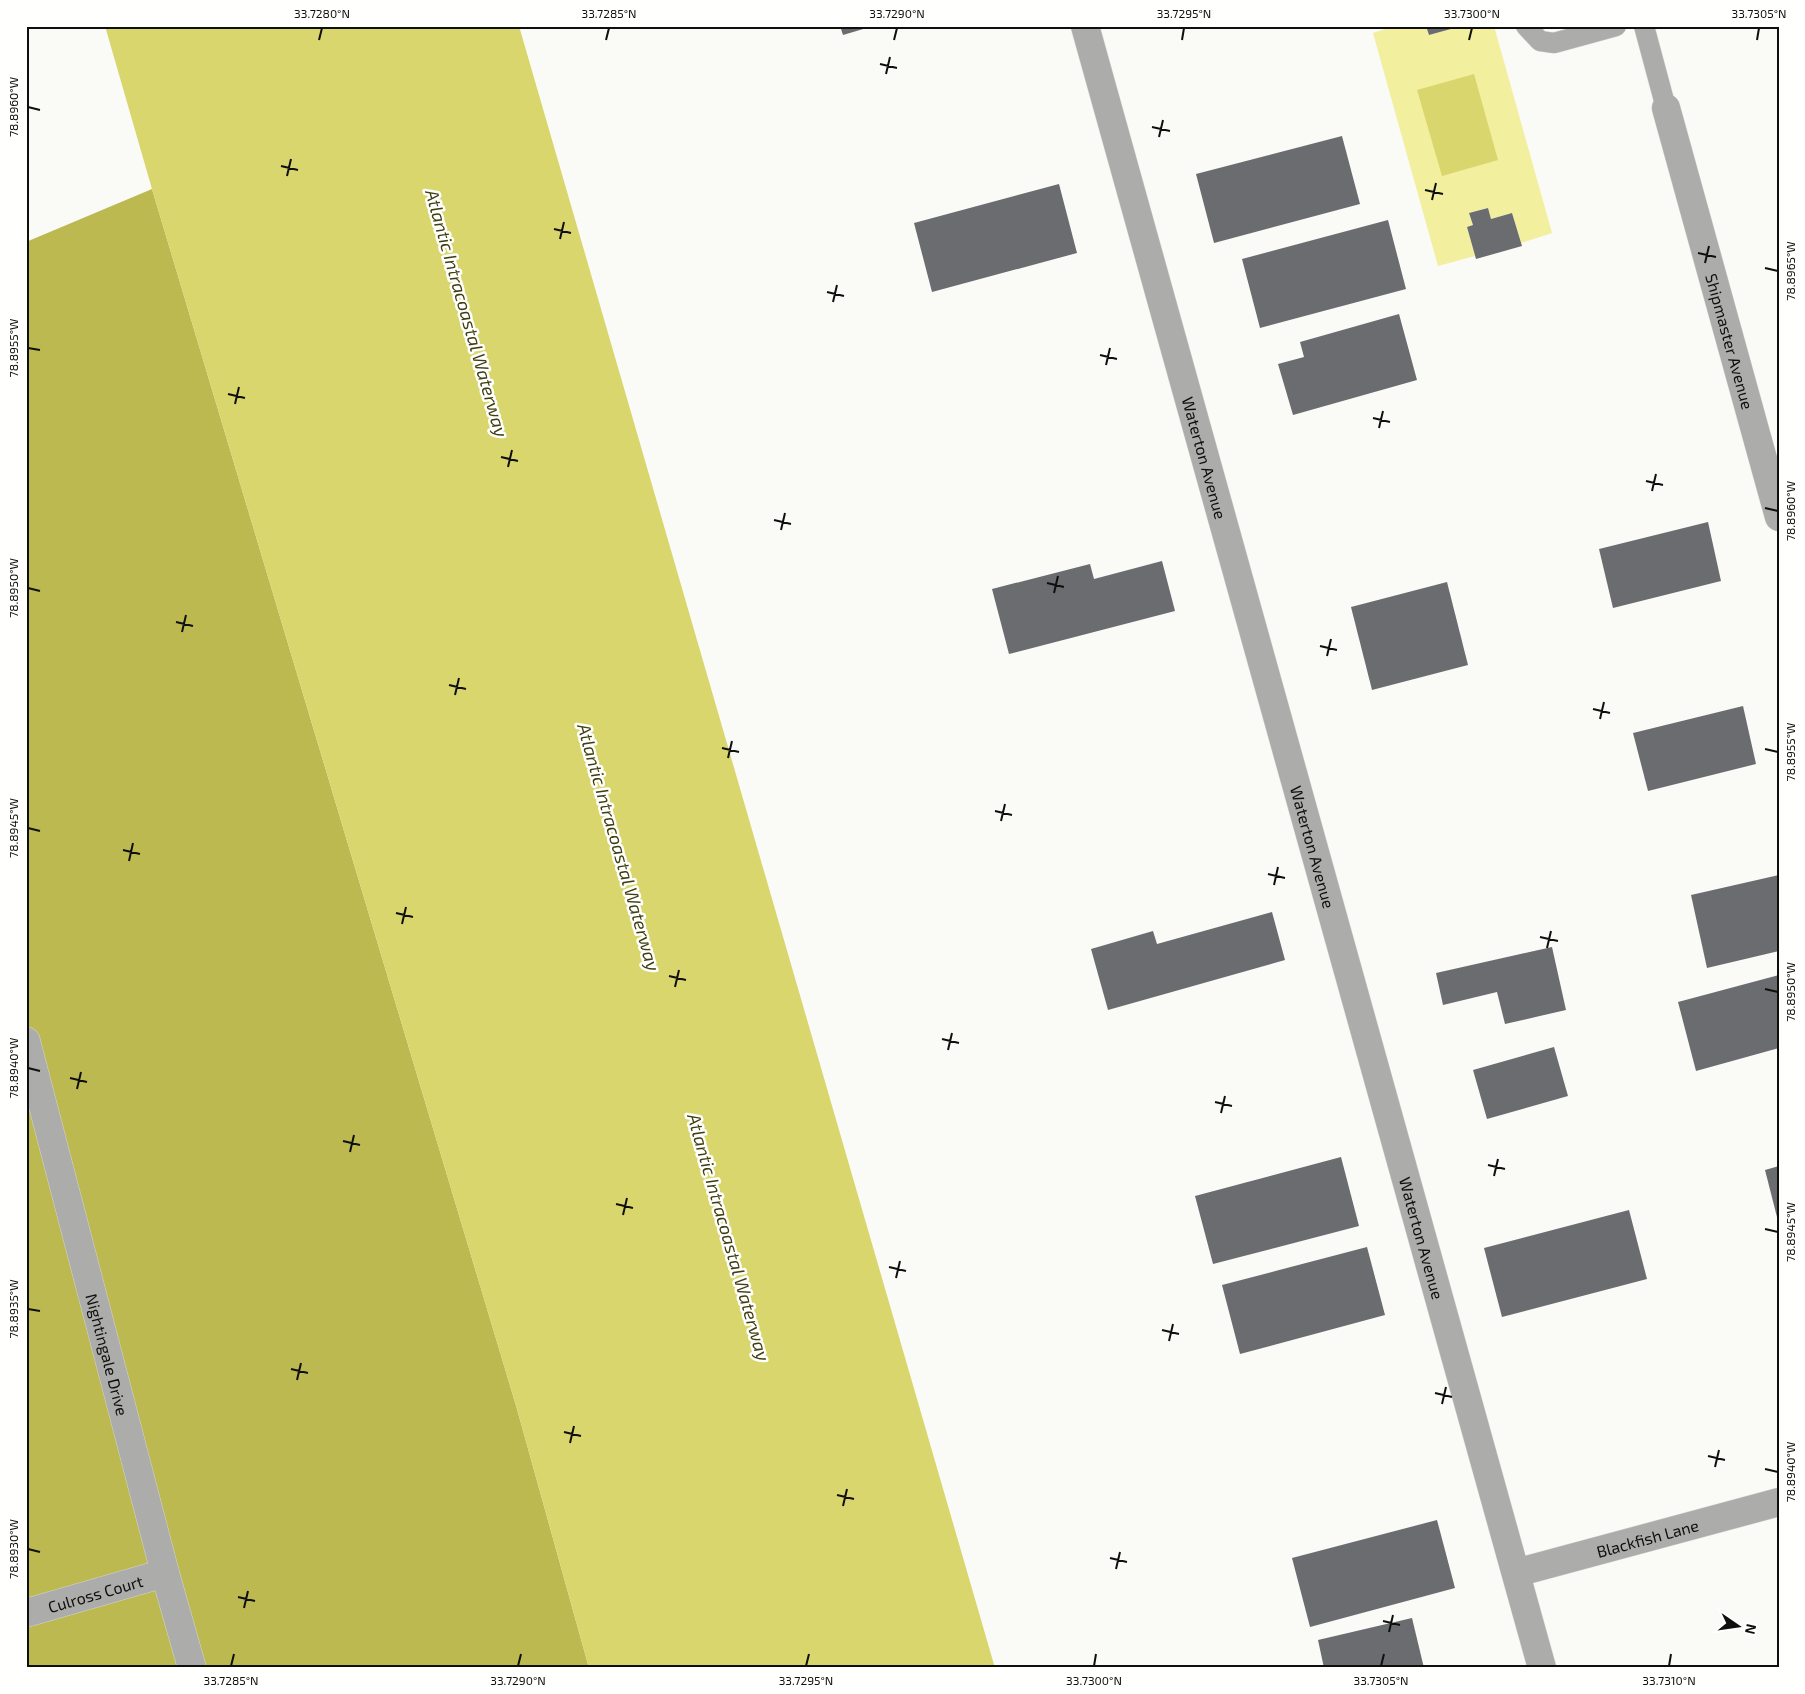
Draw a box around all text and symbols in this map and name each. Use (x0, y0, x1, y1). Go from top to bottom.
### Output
text: 33.7280°N (294, 6, 350, 20)
text: 33.7285°N (581, 6, 637, 20)
text: 33.7290°N (869, 6, 925, 20)
text: 33.7295°N (1157, 6, 1211, 20)
text: 33.7300°N (1444, 6, 1500, 20)
text: 33.7305°N (1732, 6, 1786, 20)
text: 78.8960°W (6, 77, 20, 137)
water label: Atlantic Intracoastal Waterway (421, 186, 513, 440)
text: 78.8965°W (1783, 241, 1797, 301)
street label: Shipmaster Avenue (1703, 271, 1758, 411)
text: 78.8955°W (6, 319, 20, 377)
street label: Waterton Avenue (1179, 394, 1231, 521)
text: 78.8960°W (1783, 481, 1797, 541)
text: 78.8950°W (6, 558, 20, 618)
water label: Atlantic Intracoastal Waterway (573, 720, 665, 974)
text: 78.8955°W (1783, 723, 1797, 781)
street label: Waterton Avenue (1287, 783, 1340, 910)
text: 78.8945°W (6, 798, 20, 858)
text: 78.8950°W (1783, 962, 1797, 1022)
text: 78.8940°W (6, 1038, 20, 1098)
water label: Atlantic Intracoastal Waterway (683, 1110, 775, 1364)
street label: Waterton Avenue (1396, 1175, 1448, 1301)
text: 78.8945°W (1783, 1202, 1797, 1262)
text: 78.8935°W (6, 1279, 20, 1339)
street label: Nightingale Drive (83, 1291, 133, 1418)
text: 78.8940°W (1783, 1442, 1797, 1502)
street label: Blackfish Lane (1594, 1515, 1701, 1560)
text: 78.8930°W (6, 1519, 20, 1579)
street label: Culross Court (45, 1570, 145, 1616)
north arrow (1712, 1602, 1762, 1652)
text: N (1742, 1622, 1761, 1636)
text: 33.7285°N (203, 1673, 259, 1687)
text: 33.7290°N (490, 1673, 546, 1687)
text: 33.7295°N (779, 1673, 833, 1687)
text: 33.7300°N (1066, 1673, 1122, 1687)
text: 33.7305°N (1354, 1673, 1408, 1687)
text: 33.7310°N (1642, 1673, 1696, 1687)

